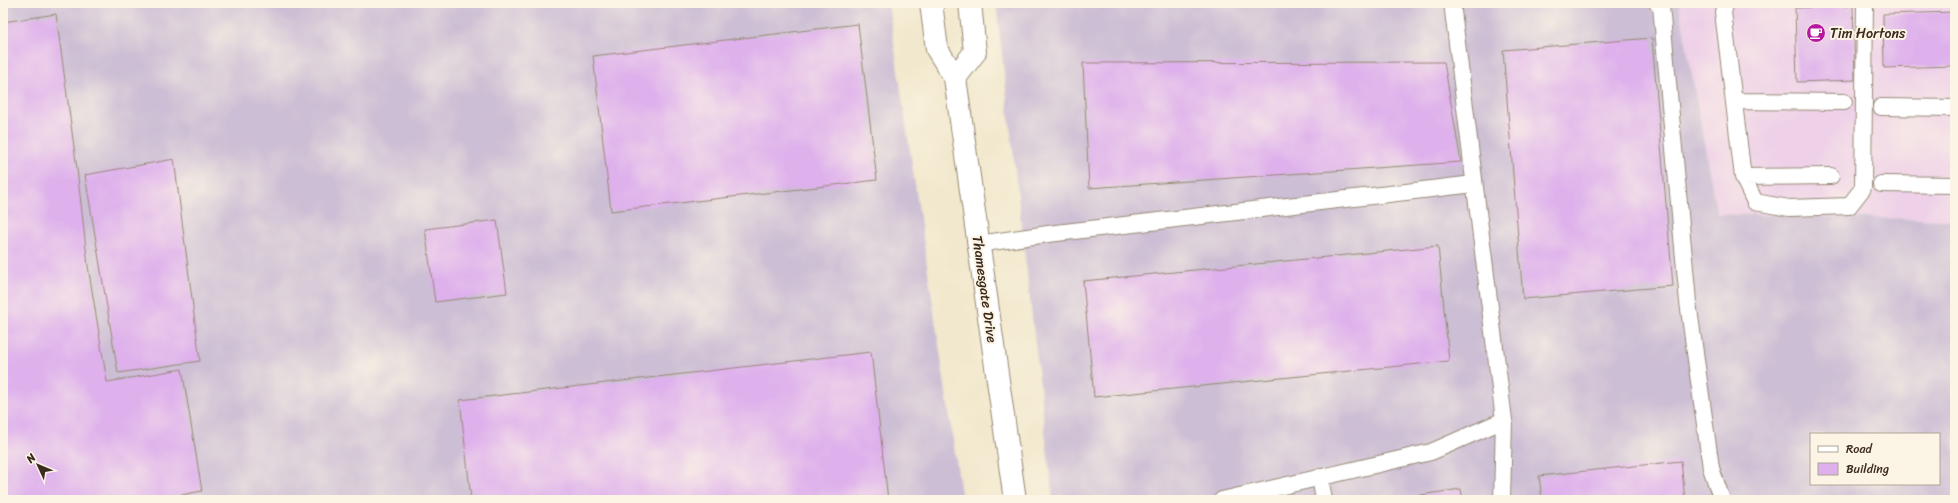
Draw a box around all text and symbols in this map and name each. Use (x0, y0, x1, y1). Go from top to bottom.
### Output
place label: Tim Hortons (1830, 21, 1906, 46)
cafe icon: Tim Hortons (1805, 22, 1827, 44)
street label: Thamesgate Drive (965, 234, 1004, 345)
legend (1810, 433, 1940, 485)
text: Road (1846, 438, 1873, 460)
north arrow (18, 445, 58, 485)
text: N (21, 449, 41, 468)
text: Building (1846, 458, 1889, 480)

